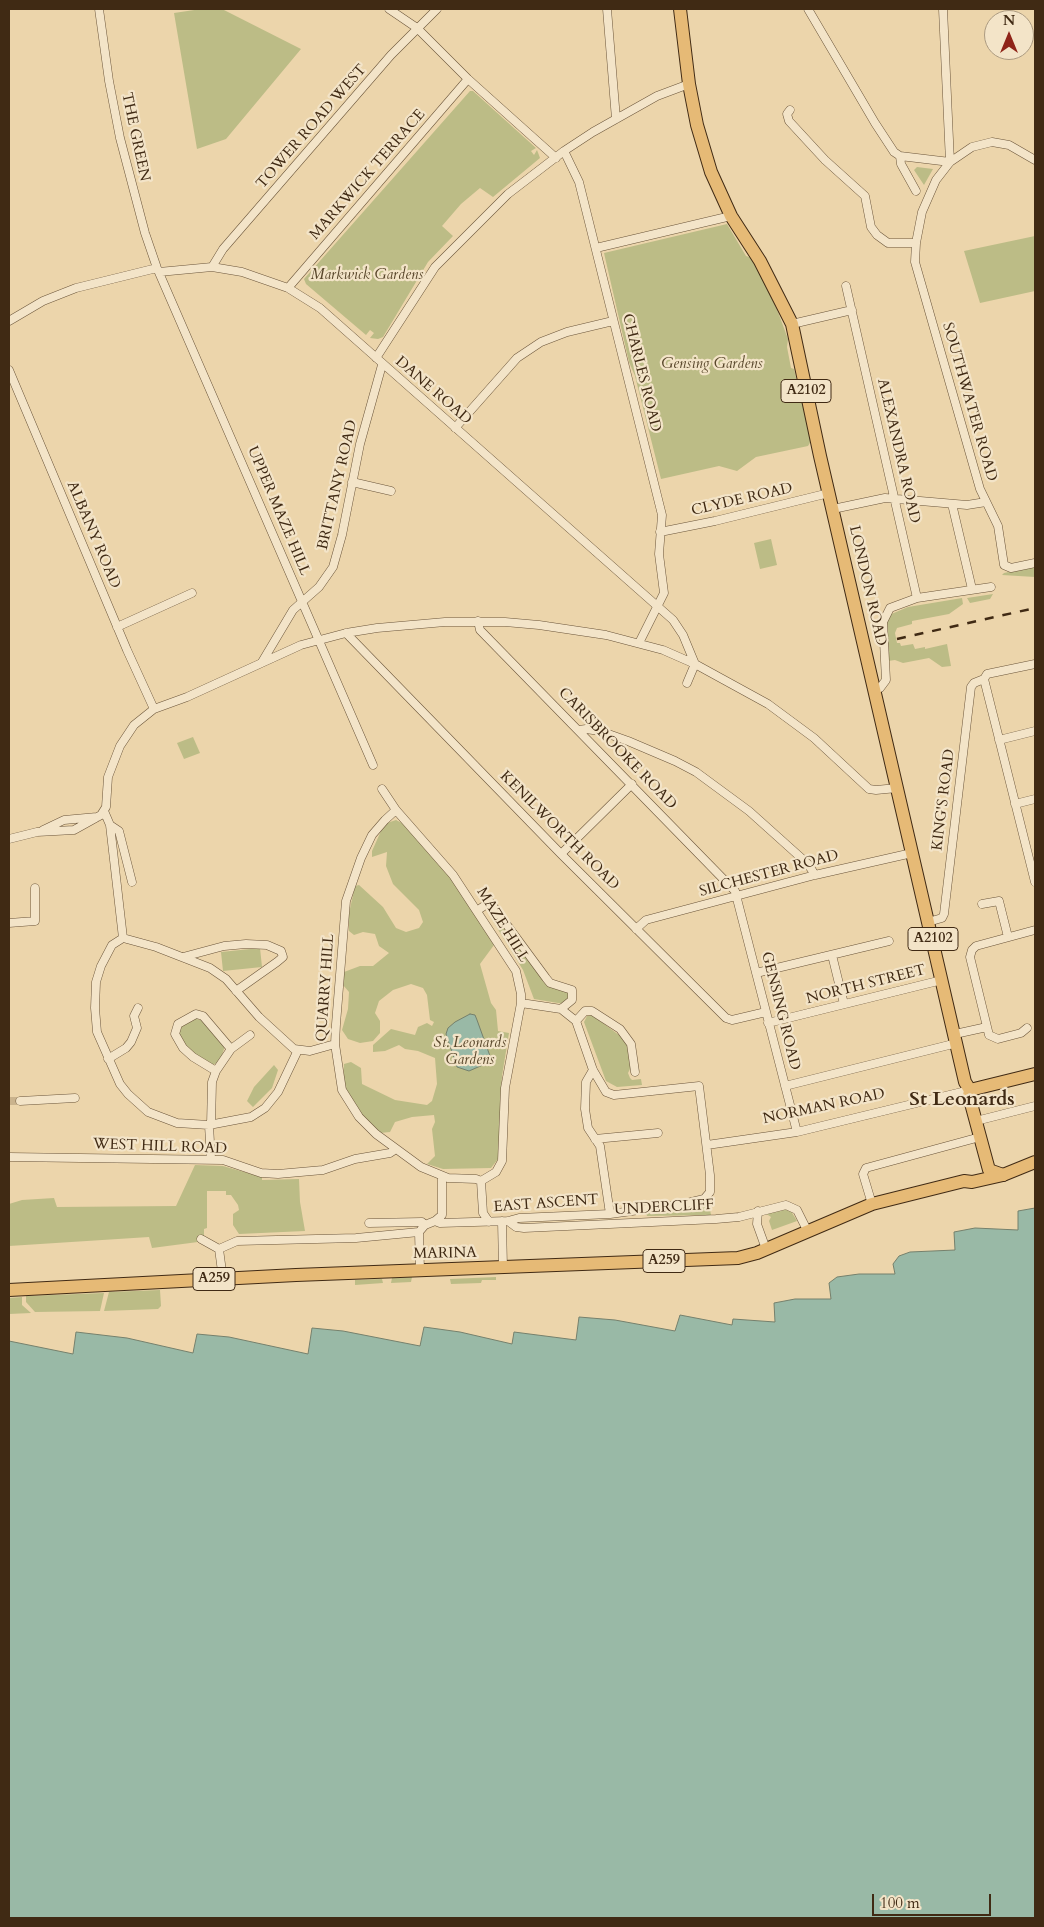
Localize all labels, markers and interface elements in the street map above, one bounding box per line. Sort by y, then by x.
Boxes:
north arrow [984,10,1034,60]
text: N [1003,11,1015,30]
street label: TOWER ROAD WEST [253,61,371,193]
street label: THE GREEN [117,91,153,183]
street label: MARKWICK TERRACE [306,106,430,244]
park label: Markwick Gardens [311,267,423,285]
street label: CHARLES ROAD [618,312,664,434]
street label: SOUTHWATER ROAD [938,321,1000,483]
street label: DANE ROAD [391,353,475,429]
park label: Gensing Gardens [661,356,763,374]
street label: ALEXANDRA ROAD [873,377,923,525]
road number: A2102 [781,380,831,402]
street label: BRITTANY ROAD [314,418,362,552]
street label: UPPER MAZE HILL [243,444,313,578]
street label: ALBANY ROAD [62,479,124,591]
street label: CLYDE ROAD [690,480,794,520]
street label: LONDON ROAD [844,524,890,648]
street label: CARISBROOKE ROAD [554,684,680,814]
street label: KING'S ROAD [929,748,959,852]
street label: KENILWORTH ROAD [496,768,622,894]
street label: SILCHESTER ROAD [697,847,841,901]
street label: MAZE HILL [472,884,532,966]
road number: A2102 [908,928,958,951]
street label: QUARRY HILL [313,934,339,1042]
street label: GENSING ROAD [757,950,803,1072]
street label: NORTH STREET [805,961,927,1009]
park label: St. Leonards Gardens [434,1035,506,1070]
street label: NORMAN ROAD [761,1085,887,1129]
district label: St Leonards [909,1088,1015,1112]
street label: WEST HILL ROAD [93,1136,227,1158]
street label: EAST ASCENT [493,1191,599,1217]
street label: UNDERCLIFF [614,1196,714,1220]
street label: MARINA [413,1244,477,1264]
road number: A259 [643,1250,685,1272]
road number: A259 [193,1268,235,1290]
scale bar [874,1884,993,1916]
text: 100 m [880,1893,920,1913]

